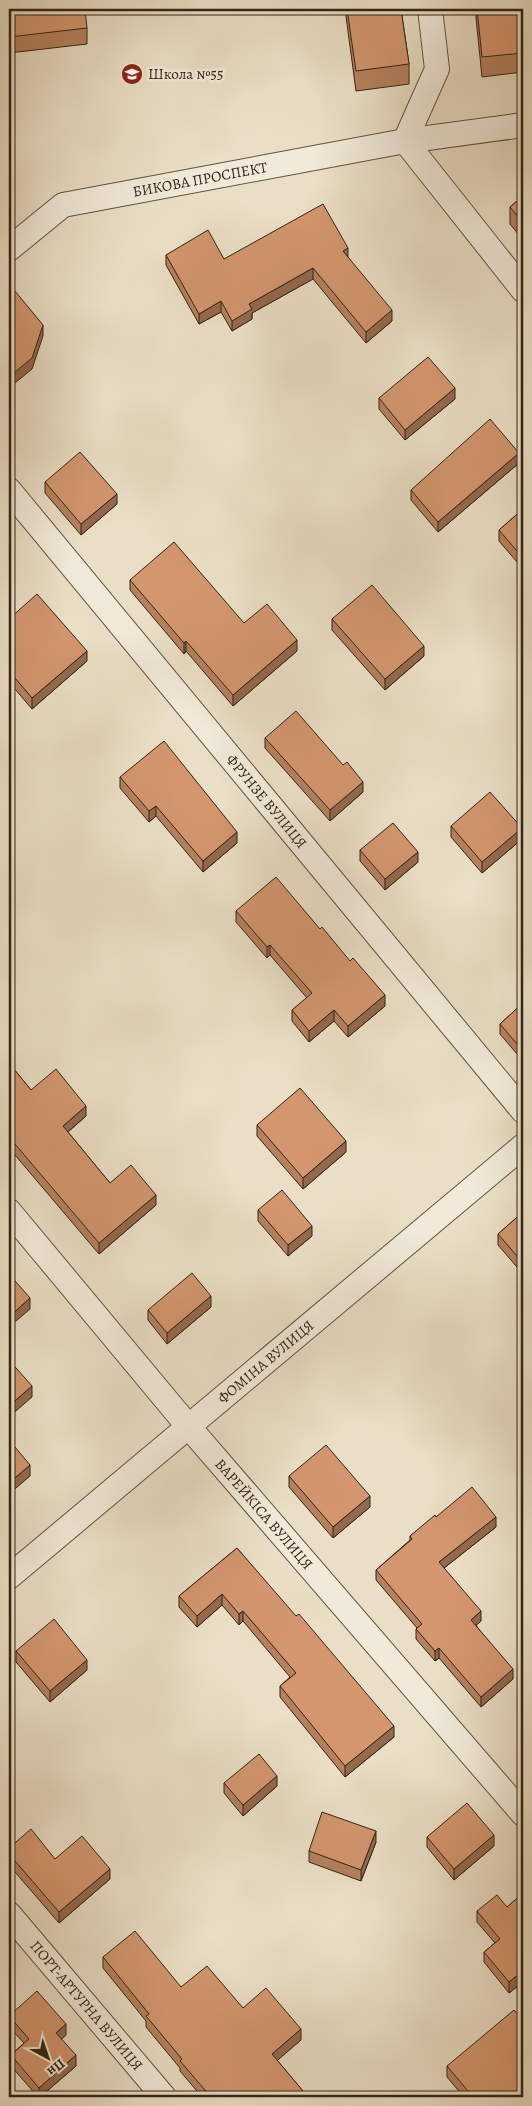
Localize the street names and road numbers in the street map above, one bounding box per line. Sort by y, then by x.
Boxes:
street label: БИКОВА ПРОСПЕКТ [131,157,270,202]
street label: ФРУНЗЕ ВУЛИЦЯ [222,750,311,853]
street label: ФОМІНА ВУЛИЦЯ [213,1316,318,1408]
street label: ВАРЕЙКІСА ВУЛИЦЯ [211,1454,317,1574]
street label: ПОРТ-АРТУРНА ВУЛИЦЯ [26,1936,147,2075]

